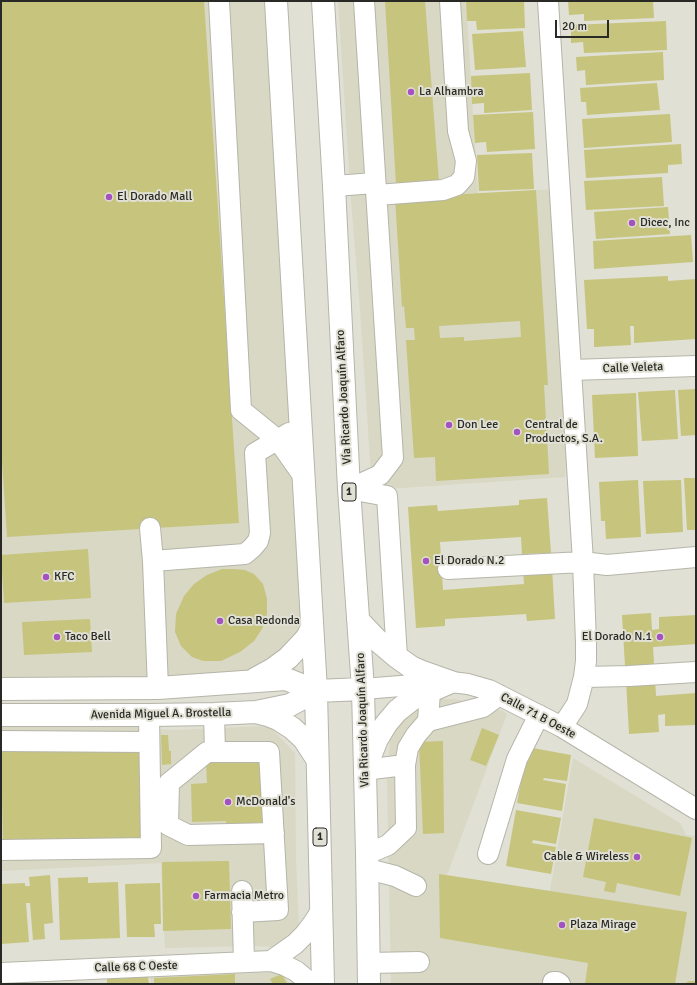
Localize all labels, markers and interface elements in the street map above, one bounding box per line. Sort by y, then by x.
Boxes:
scale bar [557,12,611,38]
text: 20 m [562,19,587,34]
place label: La Alhambra [419,85,484,99]
marker: La Alhambra [406,87,416,97]
place label: El Dorado Mall [117,190,192,204]
marker: El Dorado Mall [104,192,114,202]
place label: Dicec, Inc [640,216,690,230]
marker: Dicec, Inc [627,218,637,228]
street label: Vía Ricardo Joaquín Alfaro [333,329,355,465]
street label: Calle Veleta [602,360,664,376]
place label: Don Lee [457,418,498,432]
place label: Central de Productos, S.A. [525,418,603,446]
marker: Don Lee [444,420,454,430]
marker: Central de Productos, S.A. [512,427,522,437]
road number: 1 [342,483,356,501]
place label: El Dorado N.2 [434,554,504,568]
marker: El Dorado N.2 [421,556,431,566]
place label: KFC [54,570,75,584]
marker: KFC [41,572,51,582]
place label: Casa Redonda [228,614,300,628]
marker: Casa Redonda [215,616,225,626]
place label: Taco Bell [65,630,111,644]
place label: El Dorado N.1 [582,630,652,644]
marker: Taco Bell [52,632,62,642]
marker: El Dorado N.1 [655,632,665,642]
street label: Vía Ricardo Joaquín Alfaro [353,652,373,788]
street label: Calle 71 B Oeste [498,690,578,742]
street label: Avenida Miguel A. Brostella [90,706,232,722]
place label: McDonald's [236,795,296,809]
marker: McDonald's [223,797,233,807]
road number: 1 [313,828,327,846]
place label: Cable & Wireless [544,850,629,864]
marker: Cable & Wireless [632,852,642,862]
place label: Farmacia Metro [204,889,284,903]
marker: Farmacia Metro [191,891,201,901]
place label: Plaza Mirage [570,918,636,932]
marker: Plaza Mirage [557,920,567,930]
street label: Calle 68 C Oeste [94,958,178,976]

